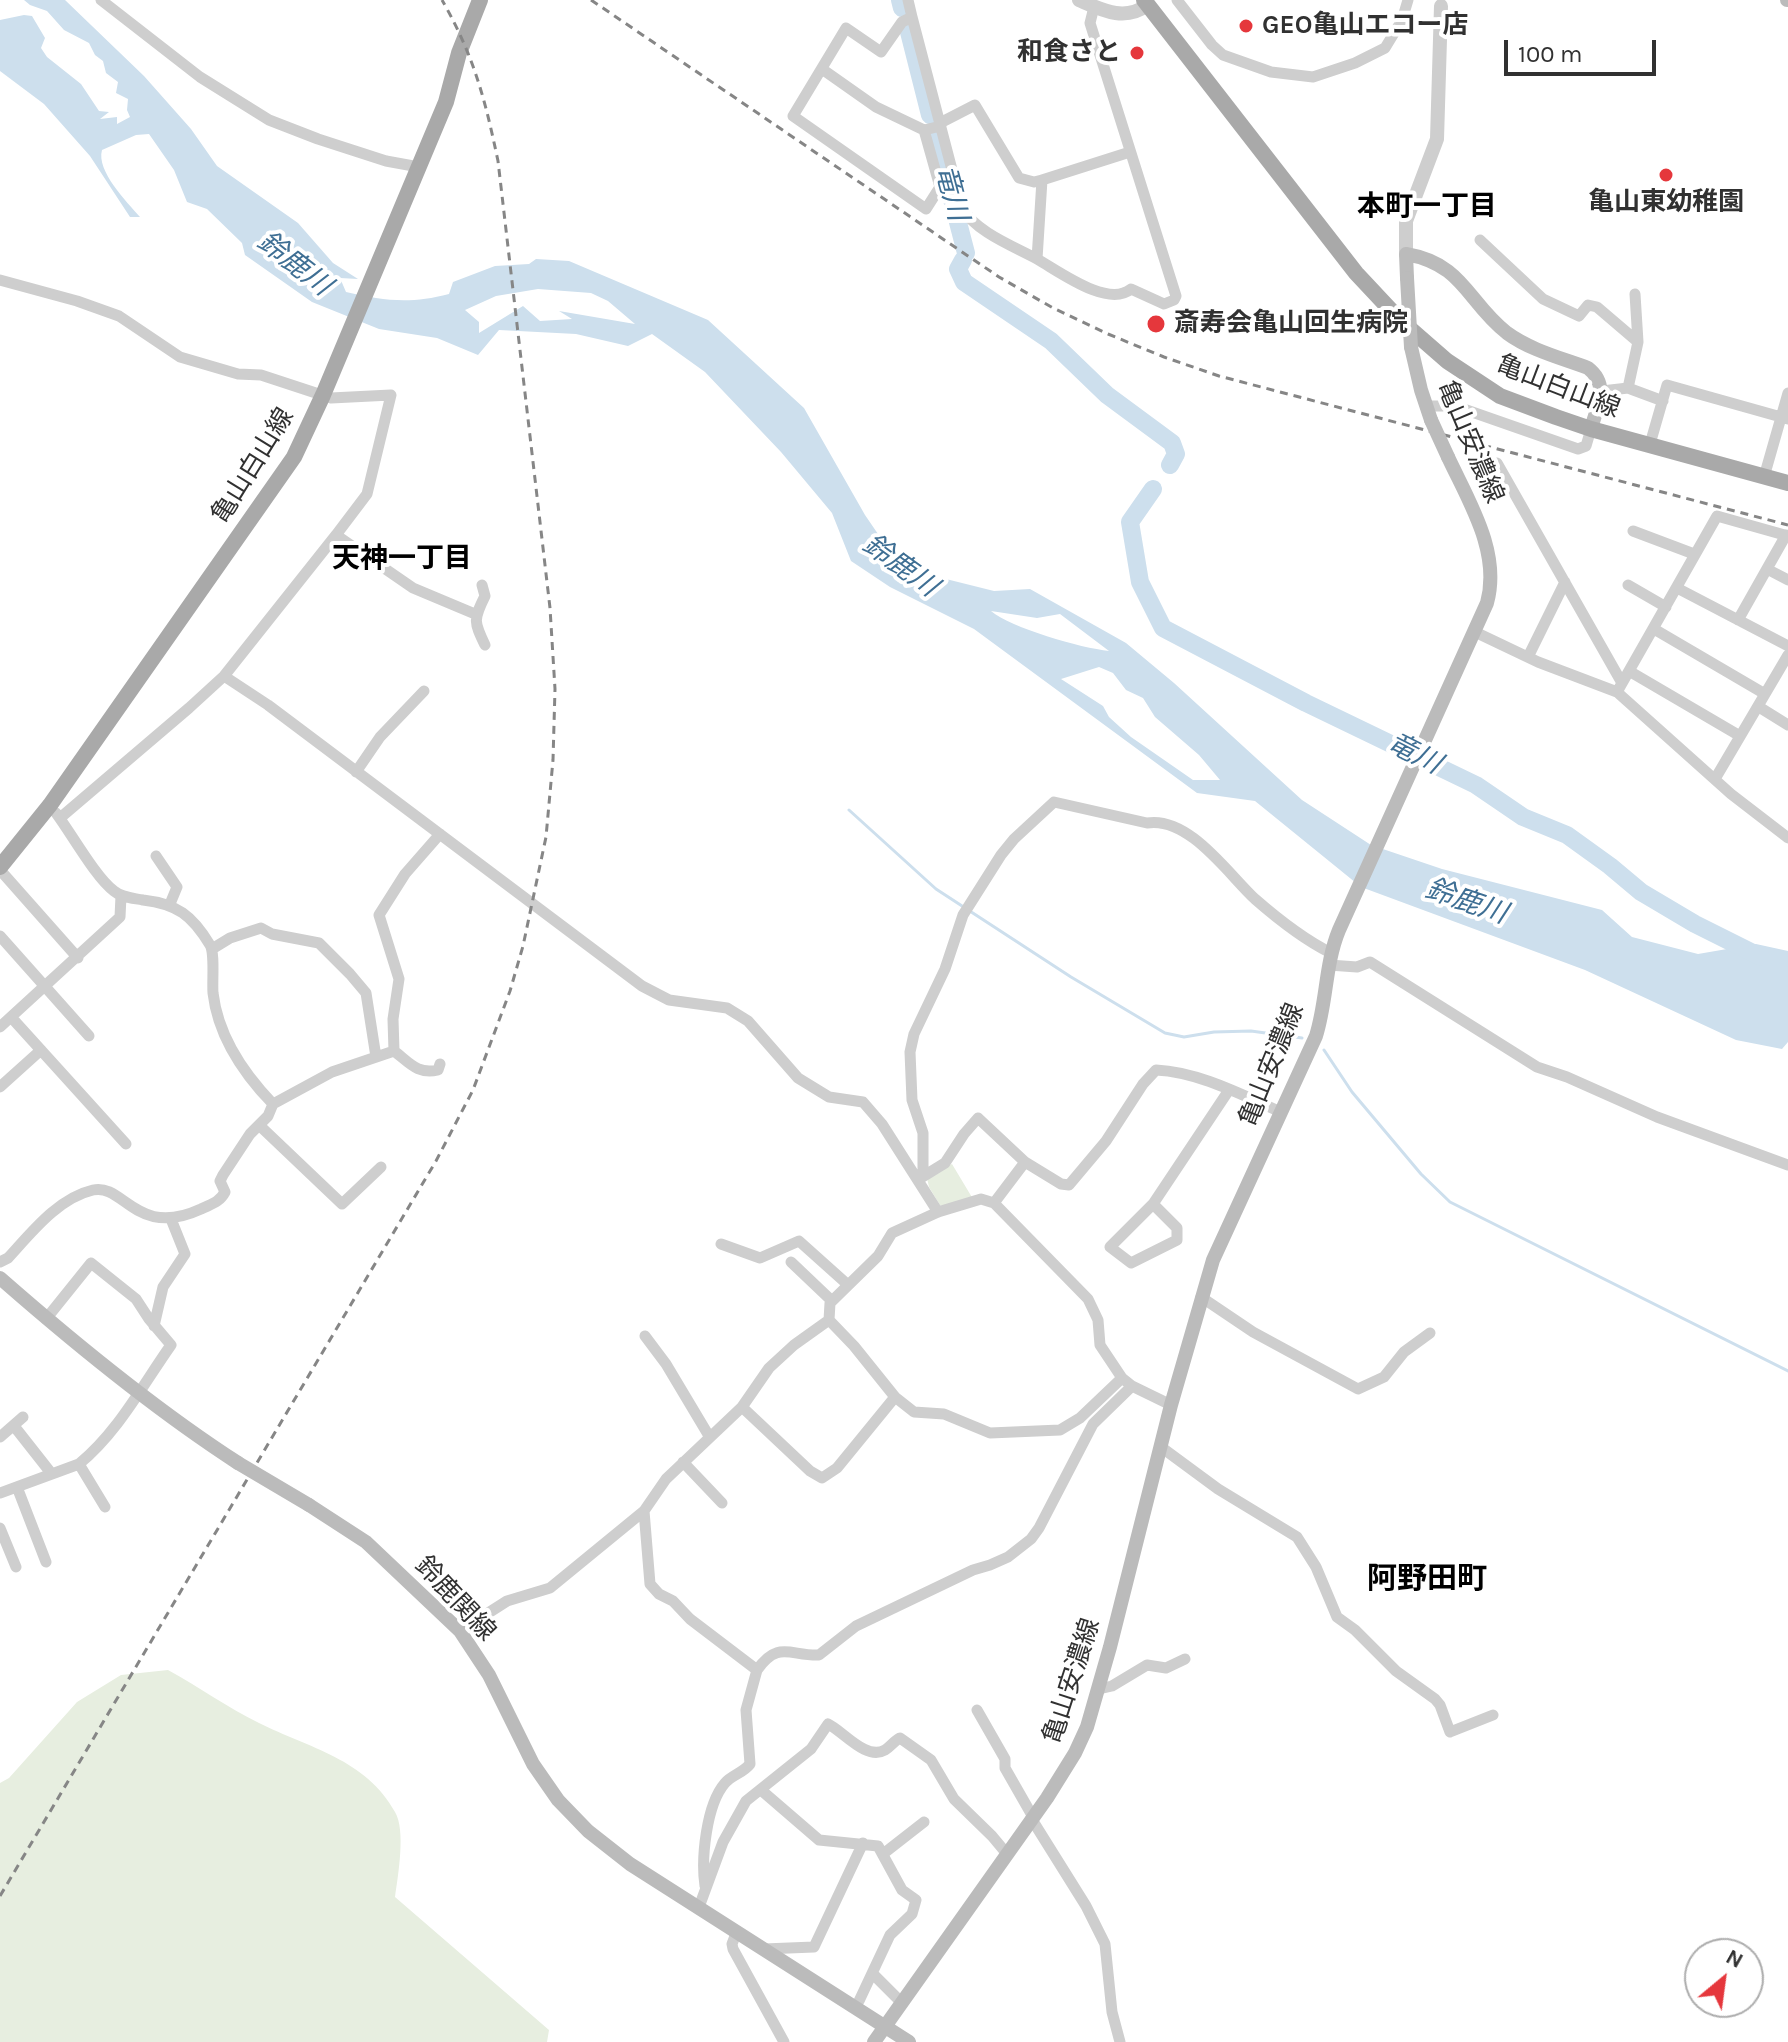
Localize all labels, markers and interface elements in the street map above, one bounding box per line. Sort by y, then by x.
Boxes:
place label: GEO亀山エコー店 [1262,10,1469,42]
marker: GEO亀山エコー店 [1237,17,1255,35]
scale bar [1508,24,1660,74]
place label: 和食さと [1017,37,1121,69]
text: 100 m [1518,40,1583,68]
marker: 和食さと [1128,44,1146,62]
water label: 竜川 [928,162,974,224]
marker: 亀山東幼稚園 [1657,166,1675,184]
place label: 亀山東幼稚園 [1588,187,1744,219]
district label: 本町一丁目 [1357,190,1497,224]
water label: 鈴鹿川 [251,225,337,303]
place label: 斎寿会亀山回生病院 [1174,308,1408,340]
marker: 斎寿会亀山回生病院 [1145,313,1167,335]
street label: 亀山白山線 [1492,349,1624,425]
street label: 亀山安濃線 [1430,376,1510,508]
street label: 亀山白山線 [205,403,301,529]
water label: 鈴鹿川 [856,528,944,604]
district label: 天神一丁目 [332,542,472,576]
water label: 竜川 [1381,726,1447,782]
water label: 鈴鹿川 [1421,872,1511,932]
street label: 亀山安濃線 [1233,999,1311,1131]
street label: 鈴鹿関線 [408,1550,502,1648]
district label: 阿野田町 [1367,1561,1487,1597]
street label: 亀山安濃線 [1037,1614,1107,1748]
north arrow [1684,1938,1764,2018]
text: N [1721,1944,1748,1974]

